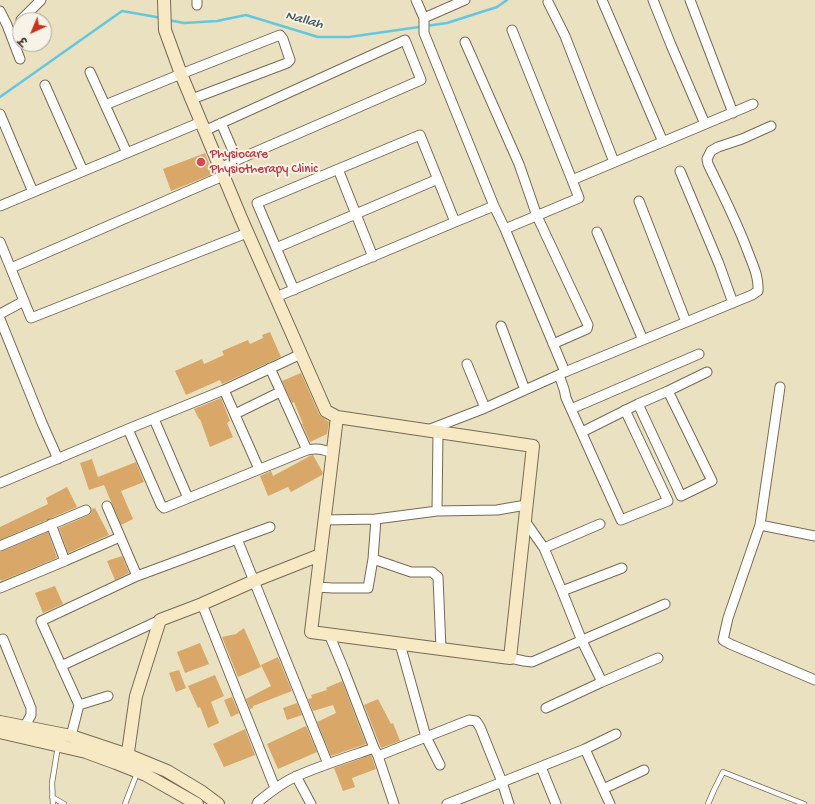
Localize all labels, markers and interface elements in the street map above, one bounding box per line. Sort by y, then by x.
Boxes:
water label: Nallah [283,8,325,34]
north arrow [12,12,52,52]
text: उ [18,33,31,47]
place label: Physiocare Physiotherapy Clinic [210,147,318,178]
marker: Physiocare Physiotherapy Clinic [195,156,207,168]

